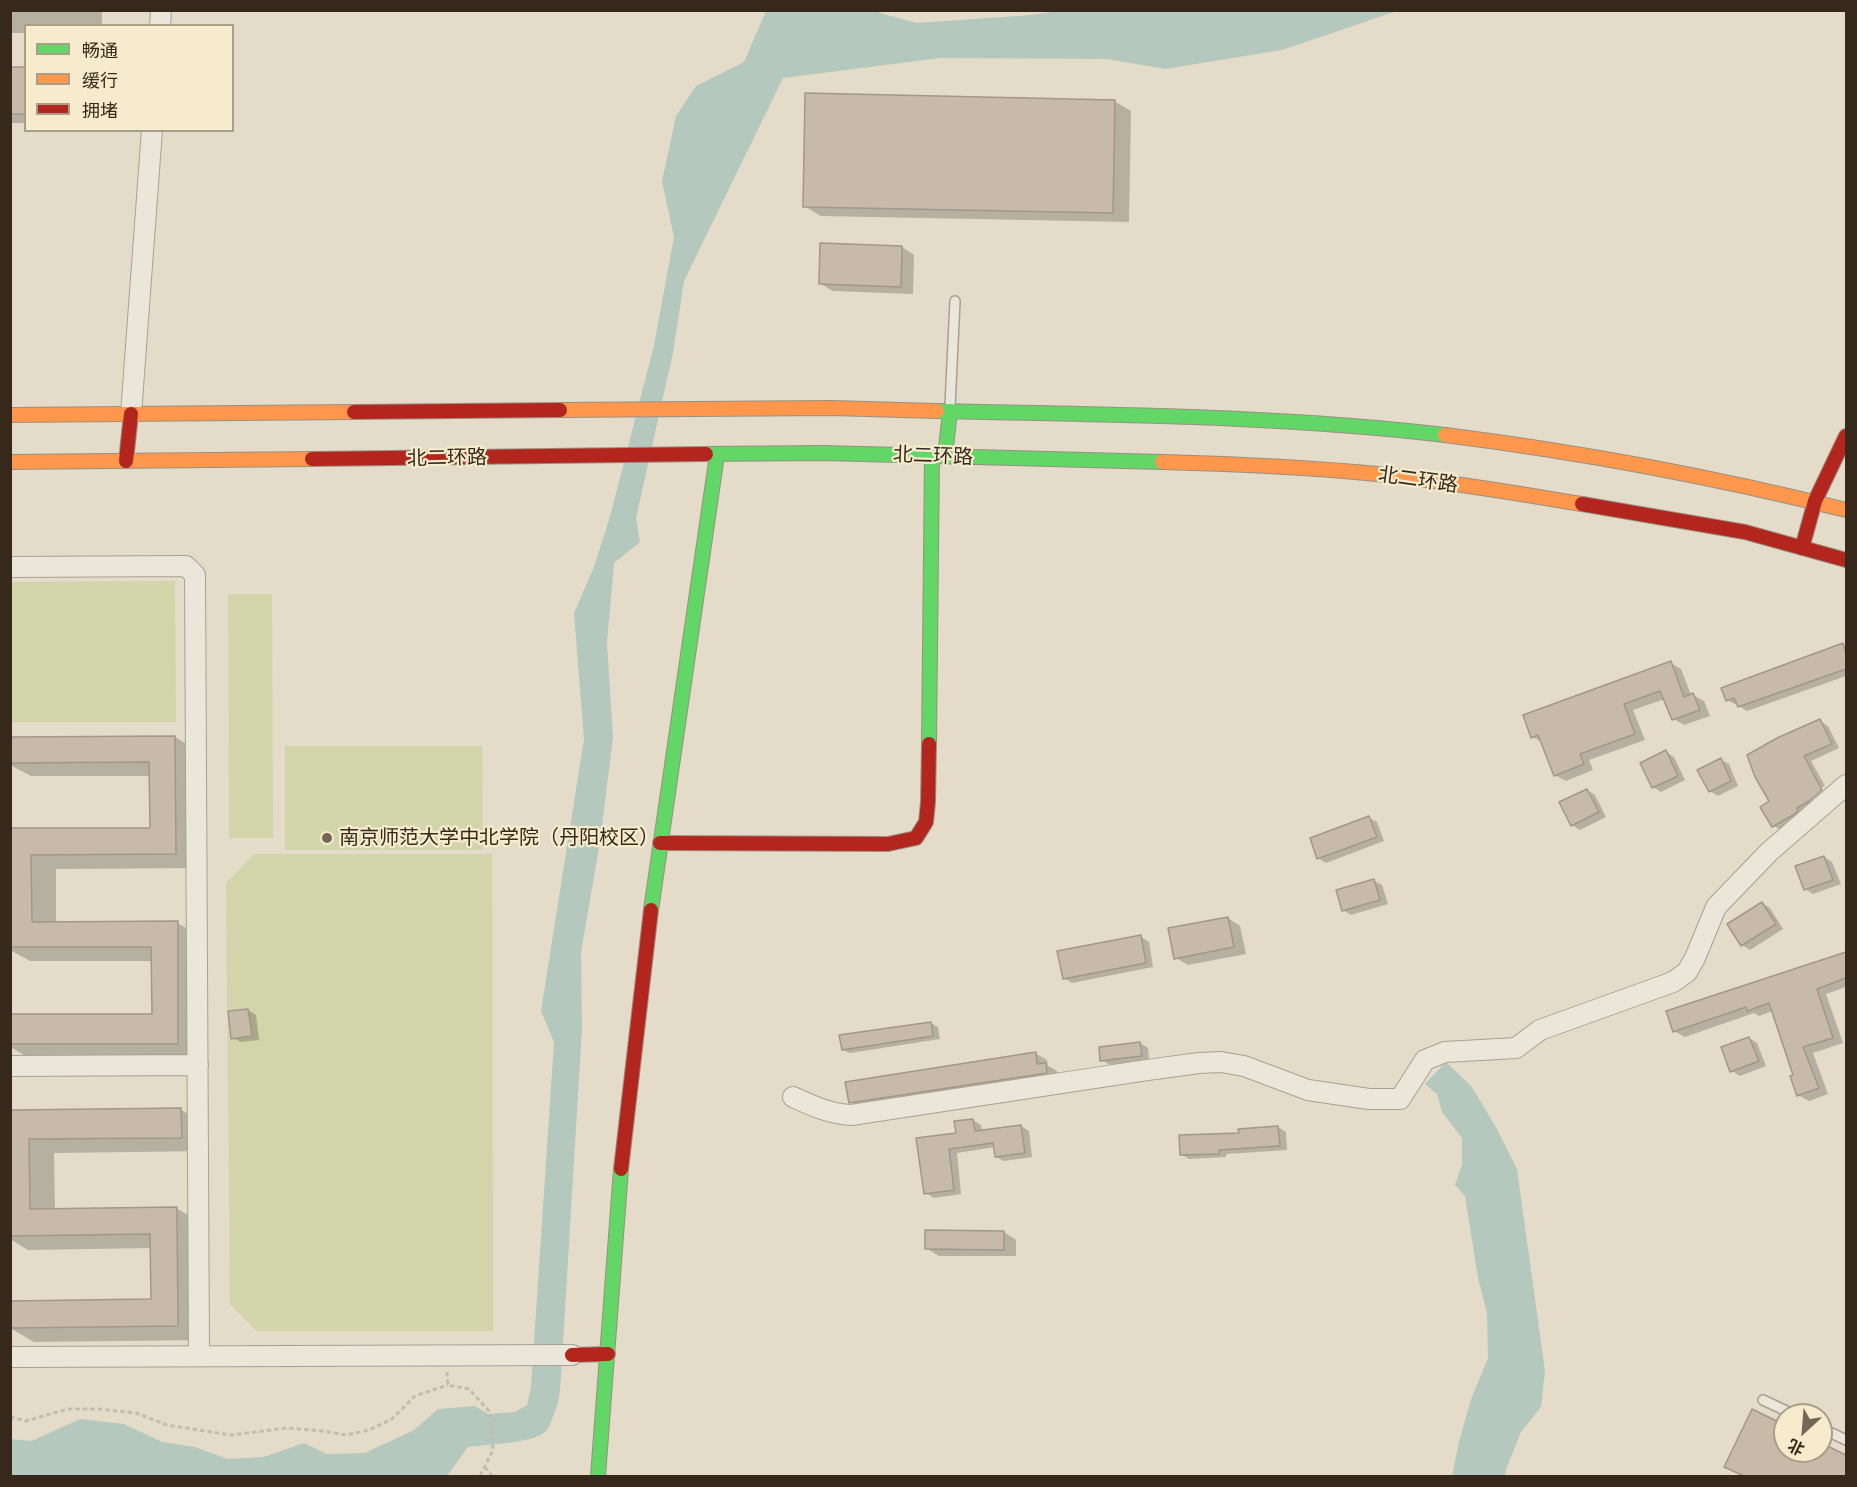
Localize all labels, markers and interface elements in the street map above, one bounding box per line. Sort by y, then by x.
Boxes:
legend [24,24,234,132]
text: 畅通 [82,38,118,62]
text: 缓行 [82,68,118,92]
text: 拥堵 [82,98,118,122]
street label: 北二环路 [893,443,973,469]
street label: 北二环路 [407,445,487,471]
street label: 北二环路 [1377,463,1459,497]
place label: 南京师范大学中北学院（丹阳校区） [339,826,659,850]
marker: 南京师范大学中北学院（丹阳校区） [320,831,334,845]
north arrow [1773,1403,1833,1463]
text: 北 [1784,1435,1808,1461]

